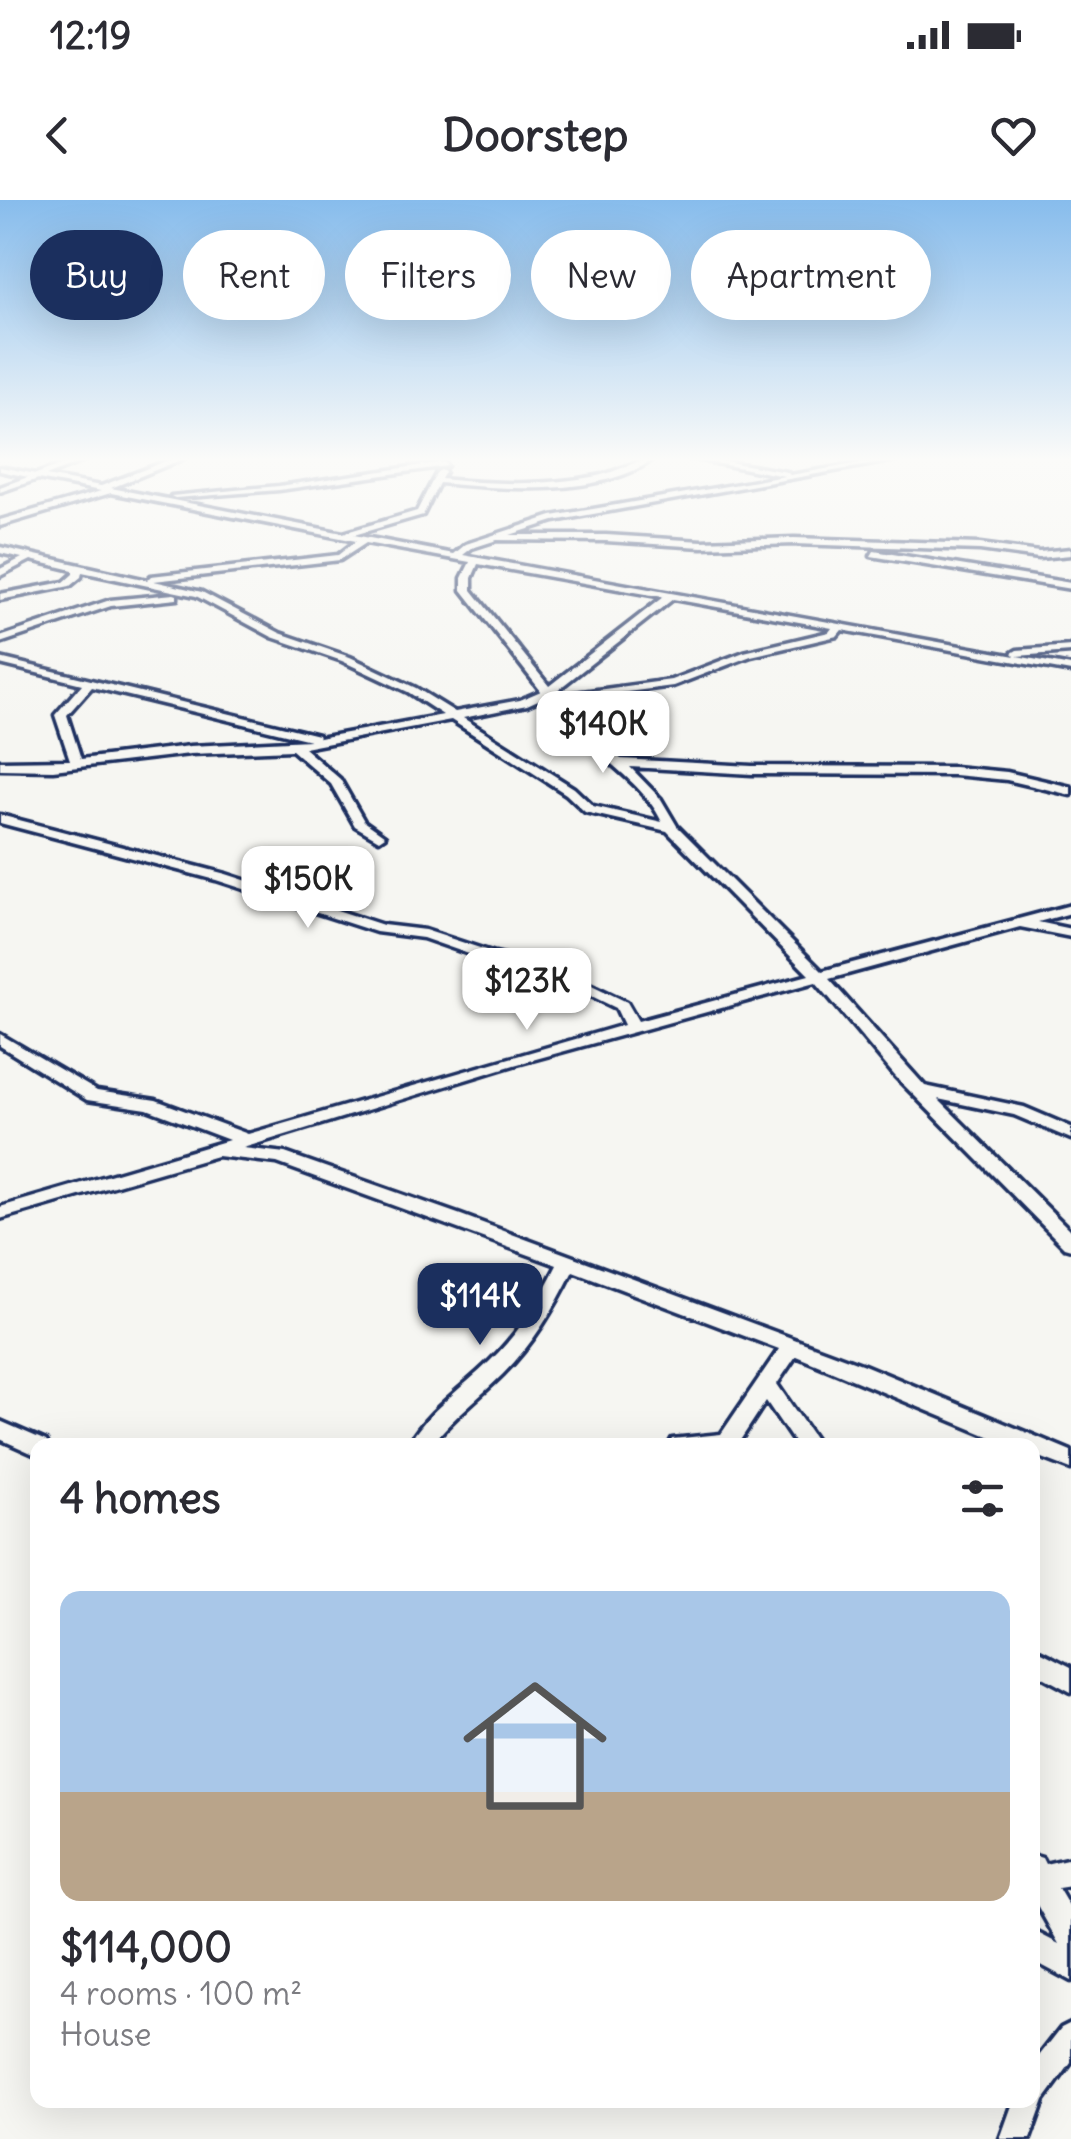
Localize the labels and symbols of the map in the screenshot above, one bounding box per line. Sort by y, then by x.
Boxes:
pin: $140K [533,691,673,776]
pin: $150K [238,846,378,931]
pin: $123K [457,948,597,1033]
pin: $114K [410,1263,550,1348]

